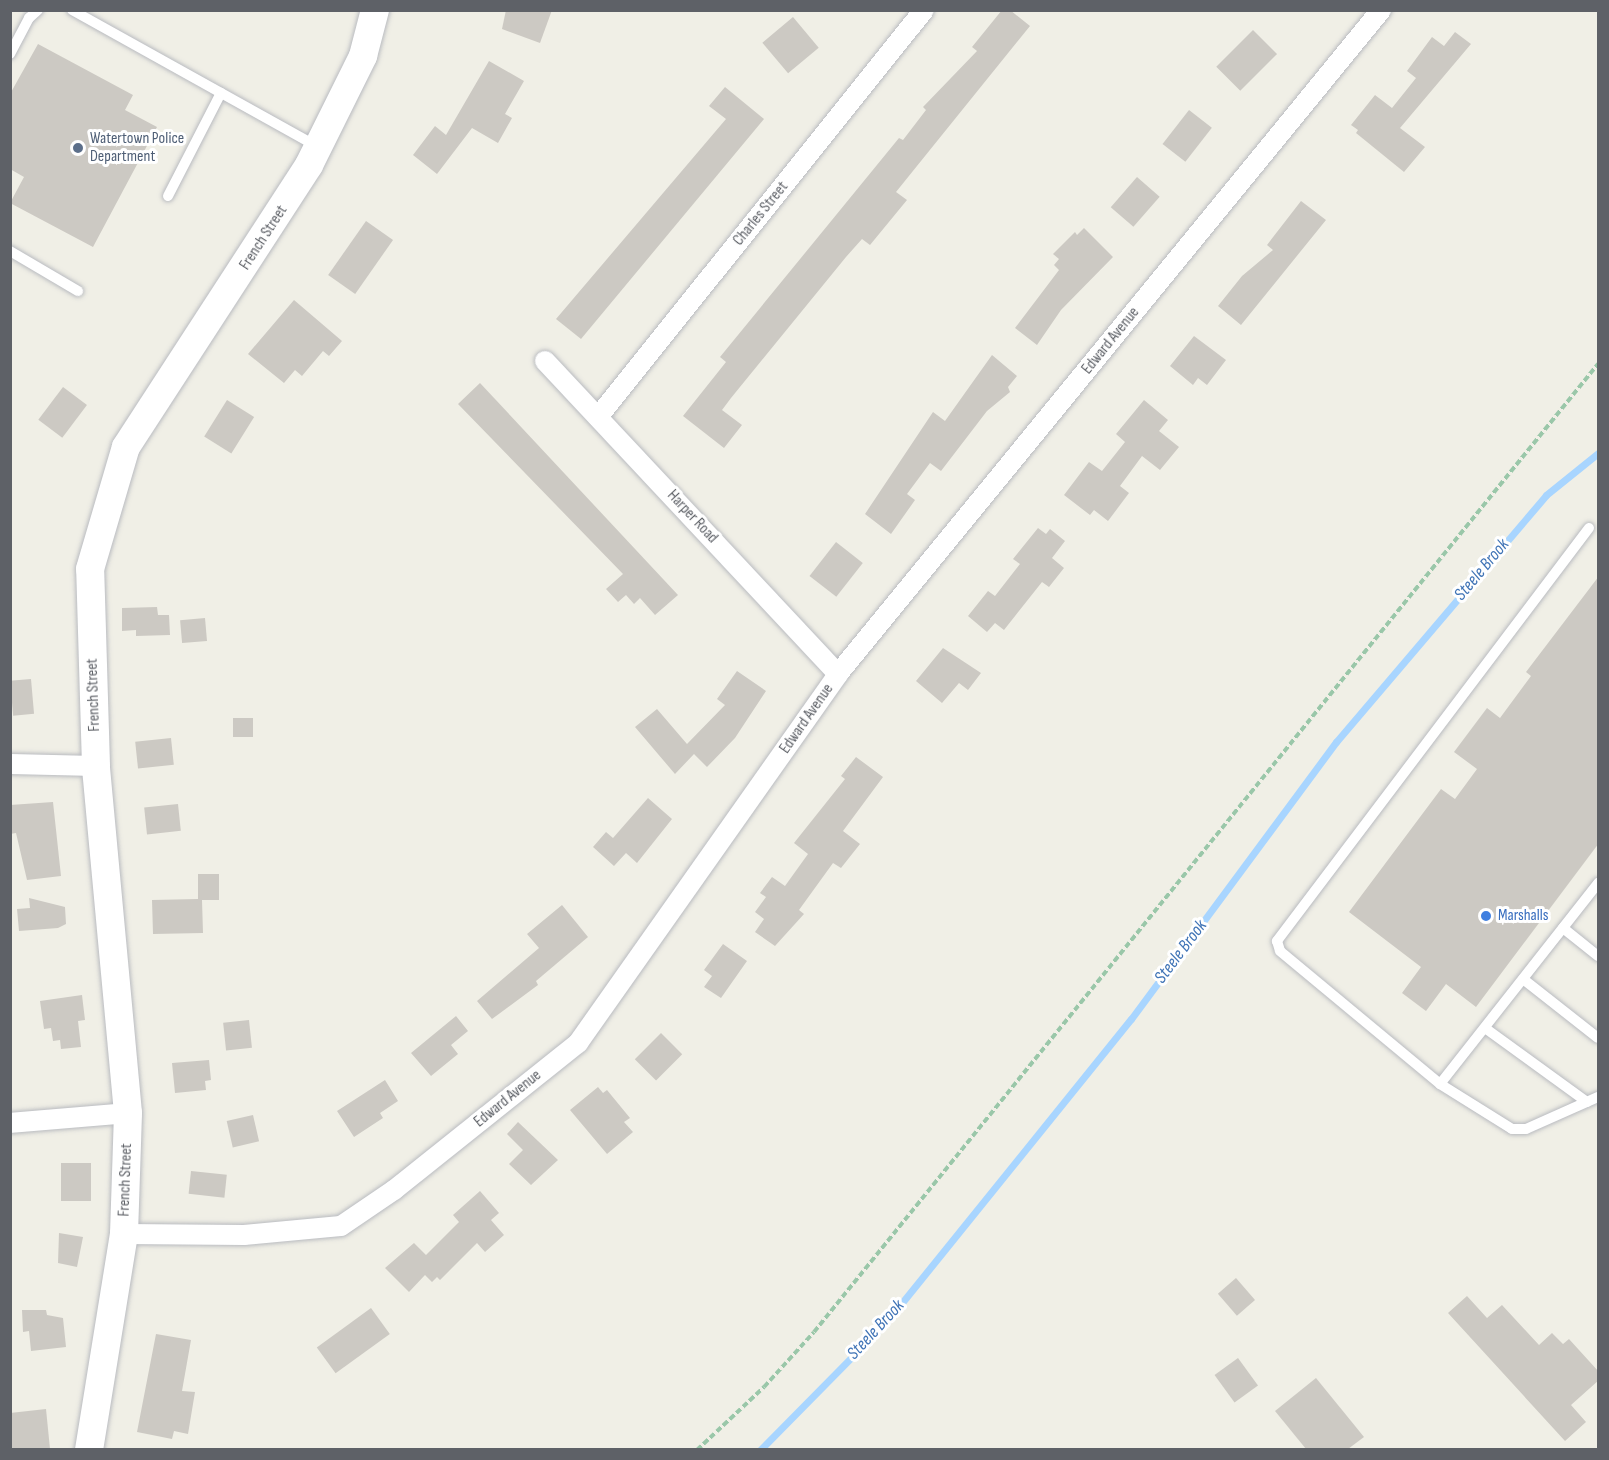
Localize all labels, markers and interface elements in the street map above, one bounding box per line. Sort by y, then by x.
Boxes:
place label: Watertown Police Department [90,129,184,167]
marker: Watertown Police Department [71,141,85,155]
street label: Charles Street [729,178,793,250]
street label: French Street [236,202,292,274]
street label: Edward Avenue [1078,304,1144,378]
street label: Harper Road [663,486,721,548]
water label: Steele Brook [1450,535,1514,605]
street label: French Street [83,658,105,732]
street label: Edward Avenue [776,680,838,758]
place label: Marshalls [1498,906,1548,926]
marker: Marshalls [1479,909,1493,923]
water label: Steele Brook [1150,916,1212,988]
street label: Edward Avenue [471,1066,545,1132]
street label: French Street [115,1143,137,1217]
water label: Steele Brook [843,1296,909,1364]

